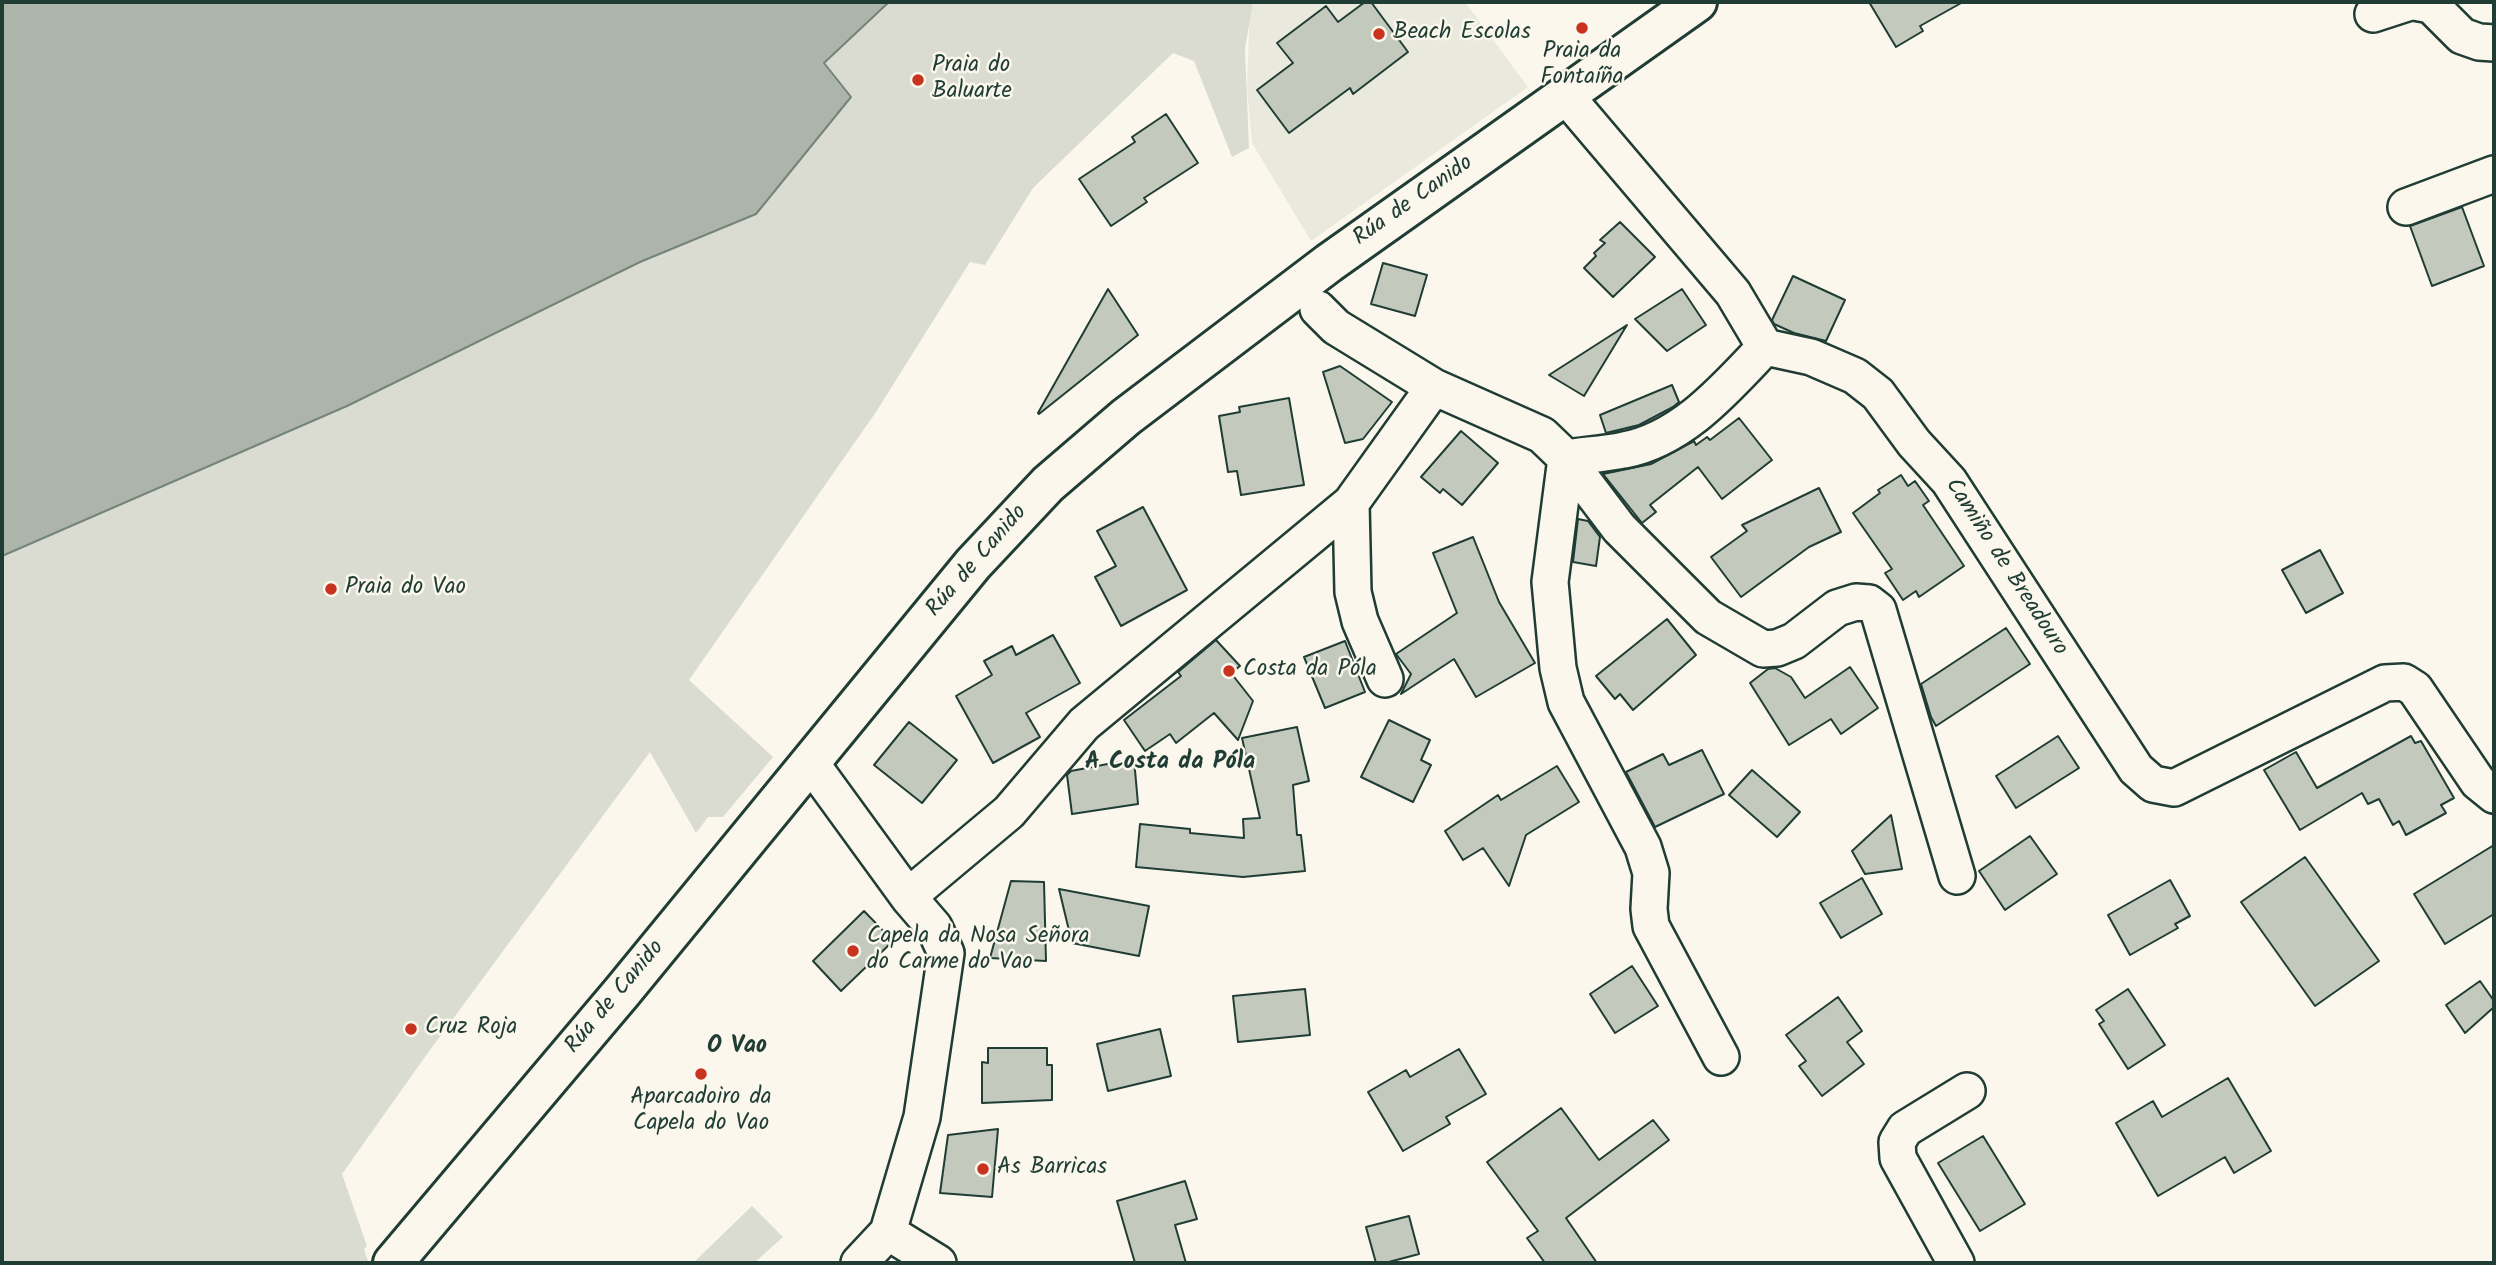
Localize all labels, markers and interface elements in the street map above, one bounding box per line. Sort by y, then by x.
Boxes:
place label: Beach Escolas [1393,20,1531,48]
marker: Praia da Fontaíña [1574,20,1590,36]
marker: Beach Escolas [1371,26,1387,42]
place label: Praia da Fontaíña [1541,39,1623,93]
place label: Praia do Baluarte [932,53,1012,107]
marker: Praia do Baluarte [910,72,926,88]
street label: Rúa de Canido [1349,151,1479,253]
street label: Camiño de Breadouro [1937,474,2073,662]
street label: Rúa de Canido [922,500,1034,624]
place label: Praia do Vao [345,575,466,603]
marker: Praia do Vao [323,581,339,597]
place label: Costa da Póla [1243,657,1377,685]
marker: Costa da Póla [1221,663,1237,679]
district label: A Costa da Póla [1085,750,1255,778]
place label: Capela da Nosa Señora do Carme do Vao [867,924,1089,978]
street label: Rúa de Canido [561,936,671,1060]
marker: Capela da Nosa Señora do Carme do Vao [845,943,861,959]
place label: Cruz Roja [425,1015,517,1043]
marker: Cruz Roja [403,1021,419,1037]
district label: O Vao [707,1034,767,1062]
marker: Aparcadoiro da Capela do Vao [693,1066,709,1082]
place label: Aparcadoiro da Capela do Vao [630,1085,772,1139]
place label: As Barricas [997,1155,1107,1183]
marker: As Barricas [975,1161,991,1177]

